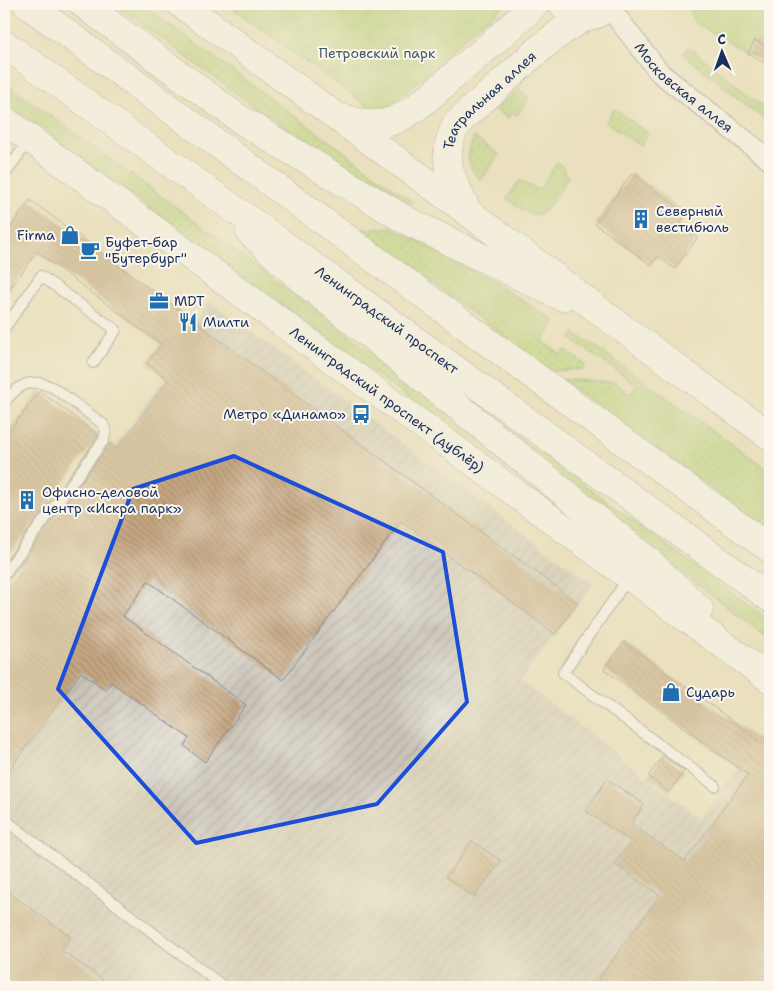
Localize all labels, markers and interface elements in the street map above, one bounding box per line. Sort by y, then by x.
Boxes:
north arrow [696,28,746,78]
text: С [717,30,726,48]
street label: Московская аллея [631,39,737,136]
park label: Петровский парк [319,44,436,62]
street label: Театральная аллея [439,47,540,151]
place label: Cеверный вестибюль [656,202,729,236]
building icon: Cеверный вестибюль [630,208,652,230]
shop icon: Firma [59,224,81,246]
place label: Firma [17,226,55,244]
place label: Буфет-бар "Бутербург" [105,233,187,267]
cafe icon: Буфет-бар "Бутербург" [79,239,101,261]
street label: Ленинградский проспект [312,262,463,378]
office icon: MDT [148,290,170,312]
place label: MDT [174,292,205,310]
restaurant icon: Милти [177,311,199,333]
place label: Милти [203,313,249,331]
street label: Ленинградский проспект (дублёр) [286,323,488,476]
bus stop icon: Метро «Динамо» [350,403,372,425]
place label: Метро «Динамо» [223,405,346,423]
place label: Офисно-деловой центр «Искра парк» [42,483,182,517]
building icon: Офисно-деловой центр «Искра парк» [16,489,38,511]
shop icon: Сударь [660,681,682,703]
place label: Сударь [686,683,735,701]

